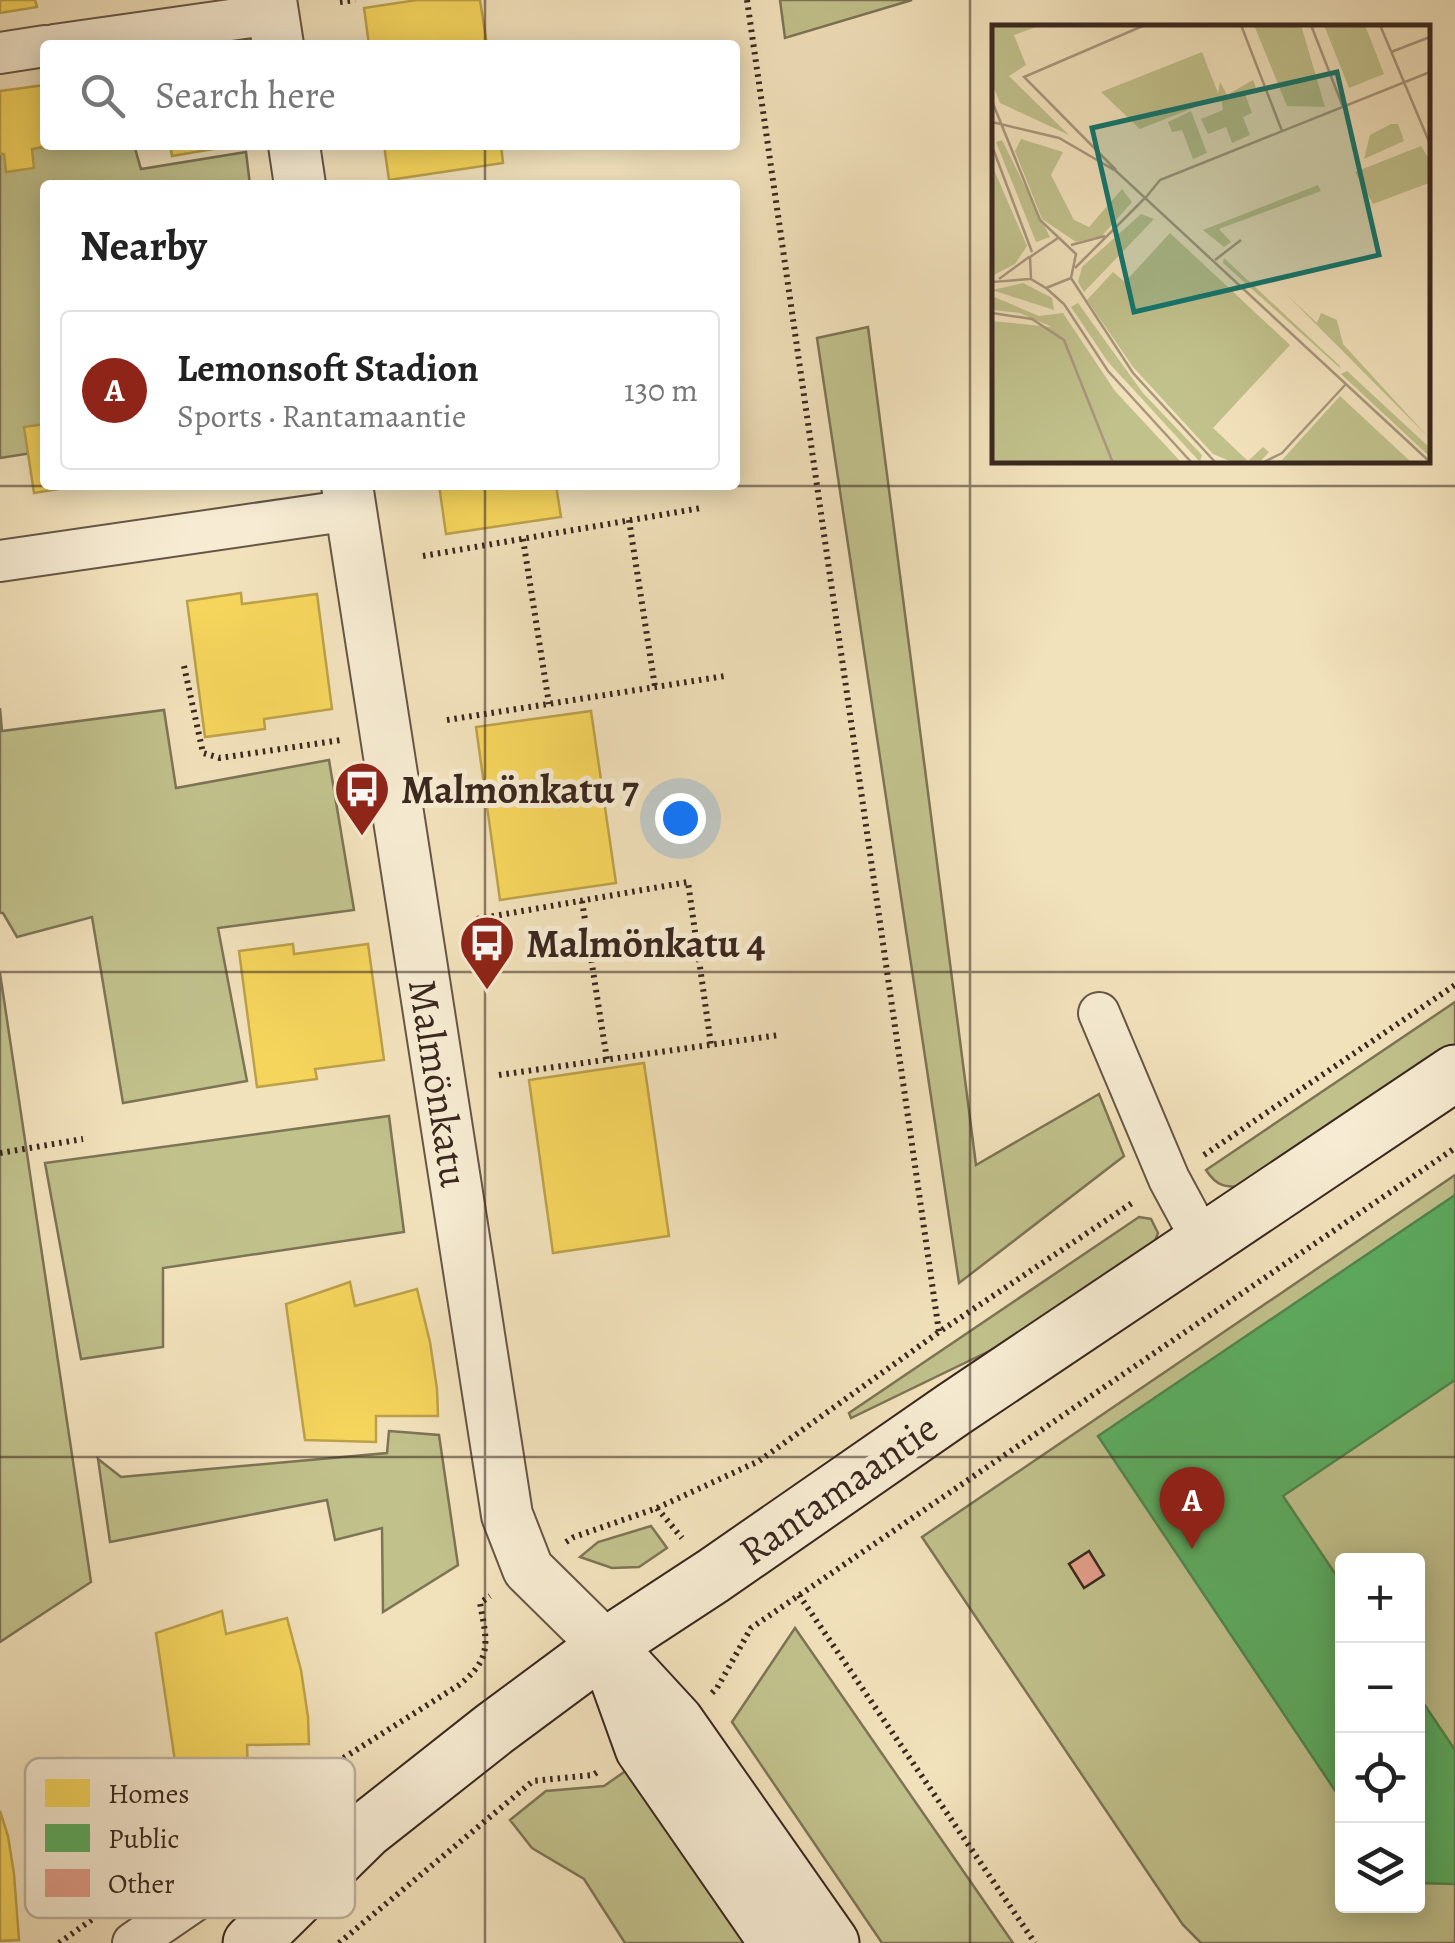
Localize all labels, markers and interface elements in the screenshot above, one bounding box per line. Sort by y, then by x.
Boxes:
inset map [992,25,1430,462]
search box [40,40,740,150]
icon: search [75,68,130,123]
text: Search here [155,69,336,121]
text: Nearby [80,217,207,274]
text: Lemonsoft Stadion [177,342,479,394]
text: A [104,368,125,412]
text: 130 m [624,368,698,412]
text: Sports · Rantamaantie [177,394,466,438]
bus stop icon: Malmönkatu 7 [332,759,392,838]
place label: Malmönkatu 7 [401,762,640,817]
your location [655,793,706,844]
bus stop icon: Malmönkatu 4 [457,913,517,992]
place label: Malmönkatu 4 [526,916,766,971]
street label: Malmönkatu [395,975,482,1191]
street label: Rantamaantie [728,1401,949,1578]
pin: A [1160,1466,1224,1549]
map controls [1335,1553,1425,1913]
button: + [1335,1553,1425,1643]
button: − [1335,1643,1425,1733]
button: locate [1335,1733,1425,1823]
legend [25,1758,355,1918]
text: Homes [108,1775,190,1813]
text: Public [108,1820,179,1858]
button: layers [1335,1823,1425,1913]
text: Other [108,1865,175,1903]

